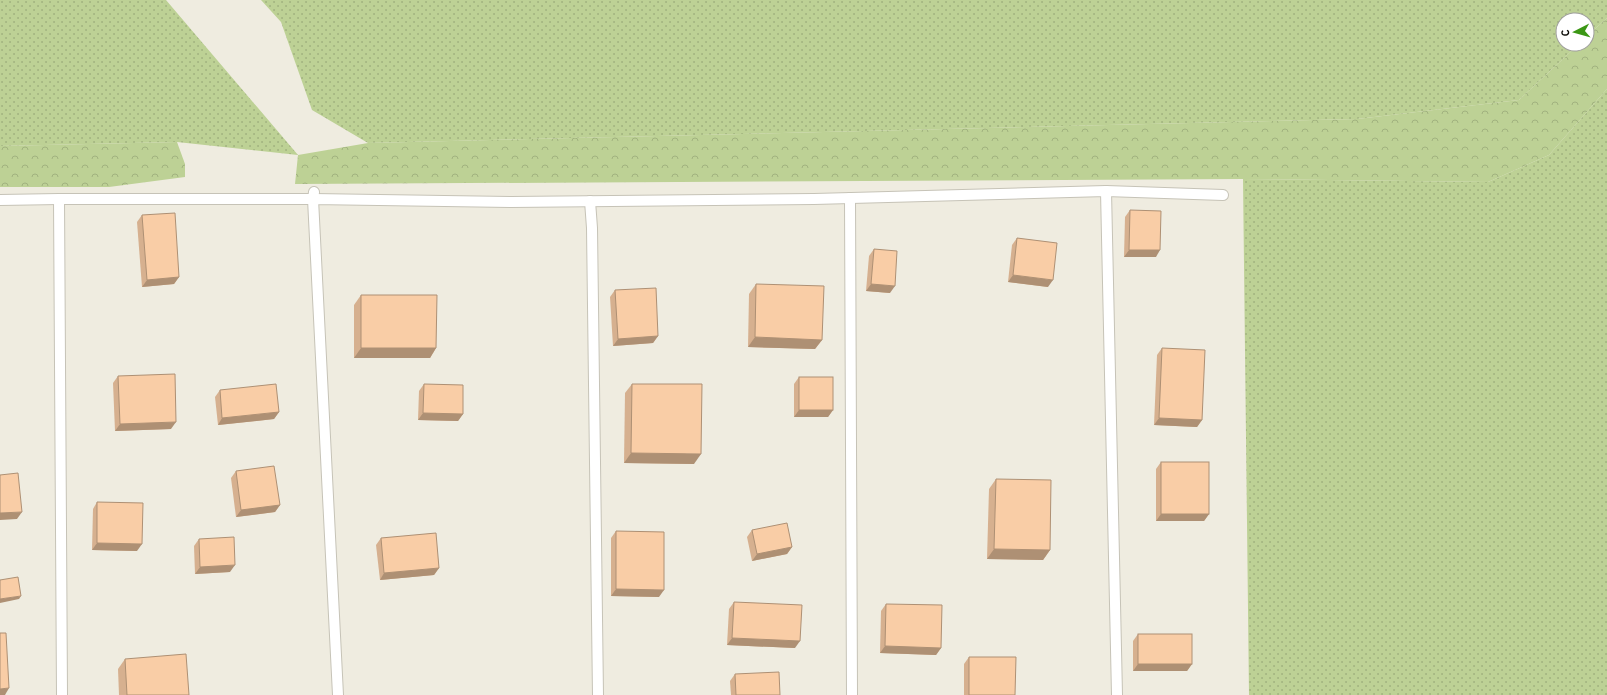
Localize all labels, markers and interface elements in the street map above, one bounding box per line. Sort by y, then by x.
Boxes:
north arrow [1555,12,1595,52]
text: С [1559,29,1573,37]

